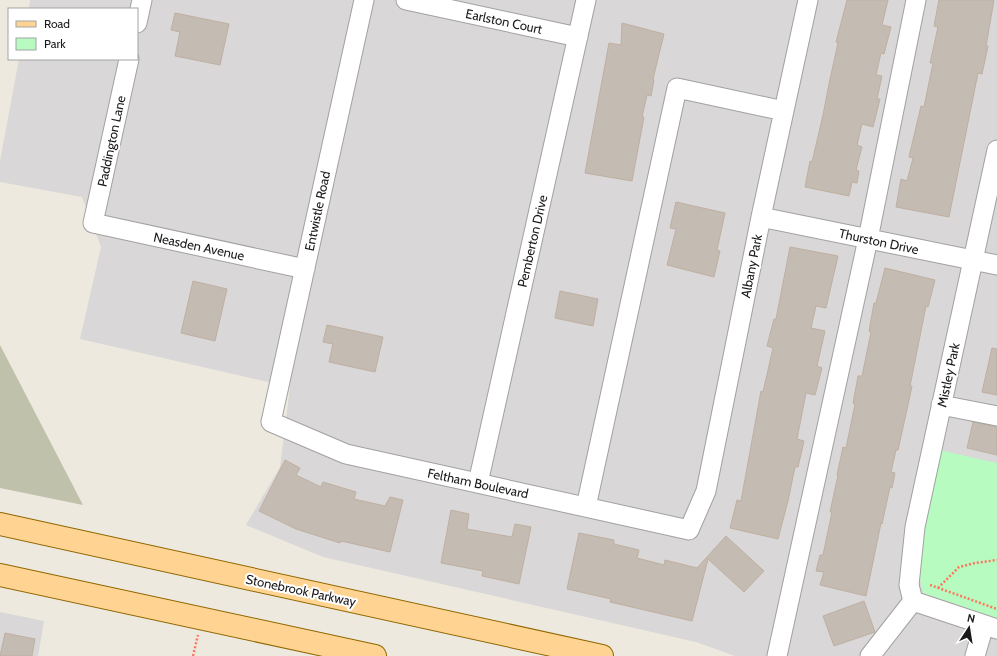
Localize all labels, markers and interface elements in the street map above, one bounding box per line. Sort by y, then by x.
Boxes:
street label: Earlston Court [464,5,544,37]
legend [8,8,138,60]
text: Road [44,16,70,31]
text: Park [44,36,66,51]
street label: Paddington Lane [94,94,129,188]
street label: Entwistle Road [301,170,333,252]
street label: Pemberton Drive [514,193,550,289]
street label: Thurston Drive [838,225,921,257]
street label: Neasden Avenue [152,229,246,264]
street label: Albany Park [737,233,765,299]
street label: Mistley Park [933,341,963,409]
street label: Feltham Boulevard [426,464,530,502]
street label: Stonebrook Parkway [244,570,358,610]
north arrow [949,608,989,648]
text: N [966,611,976,626]

